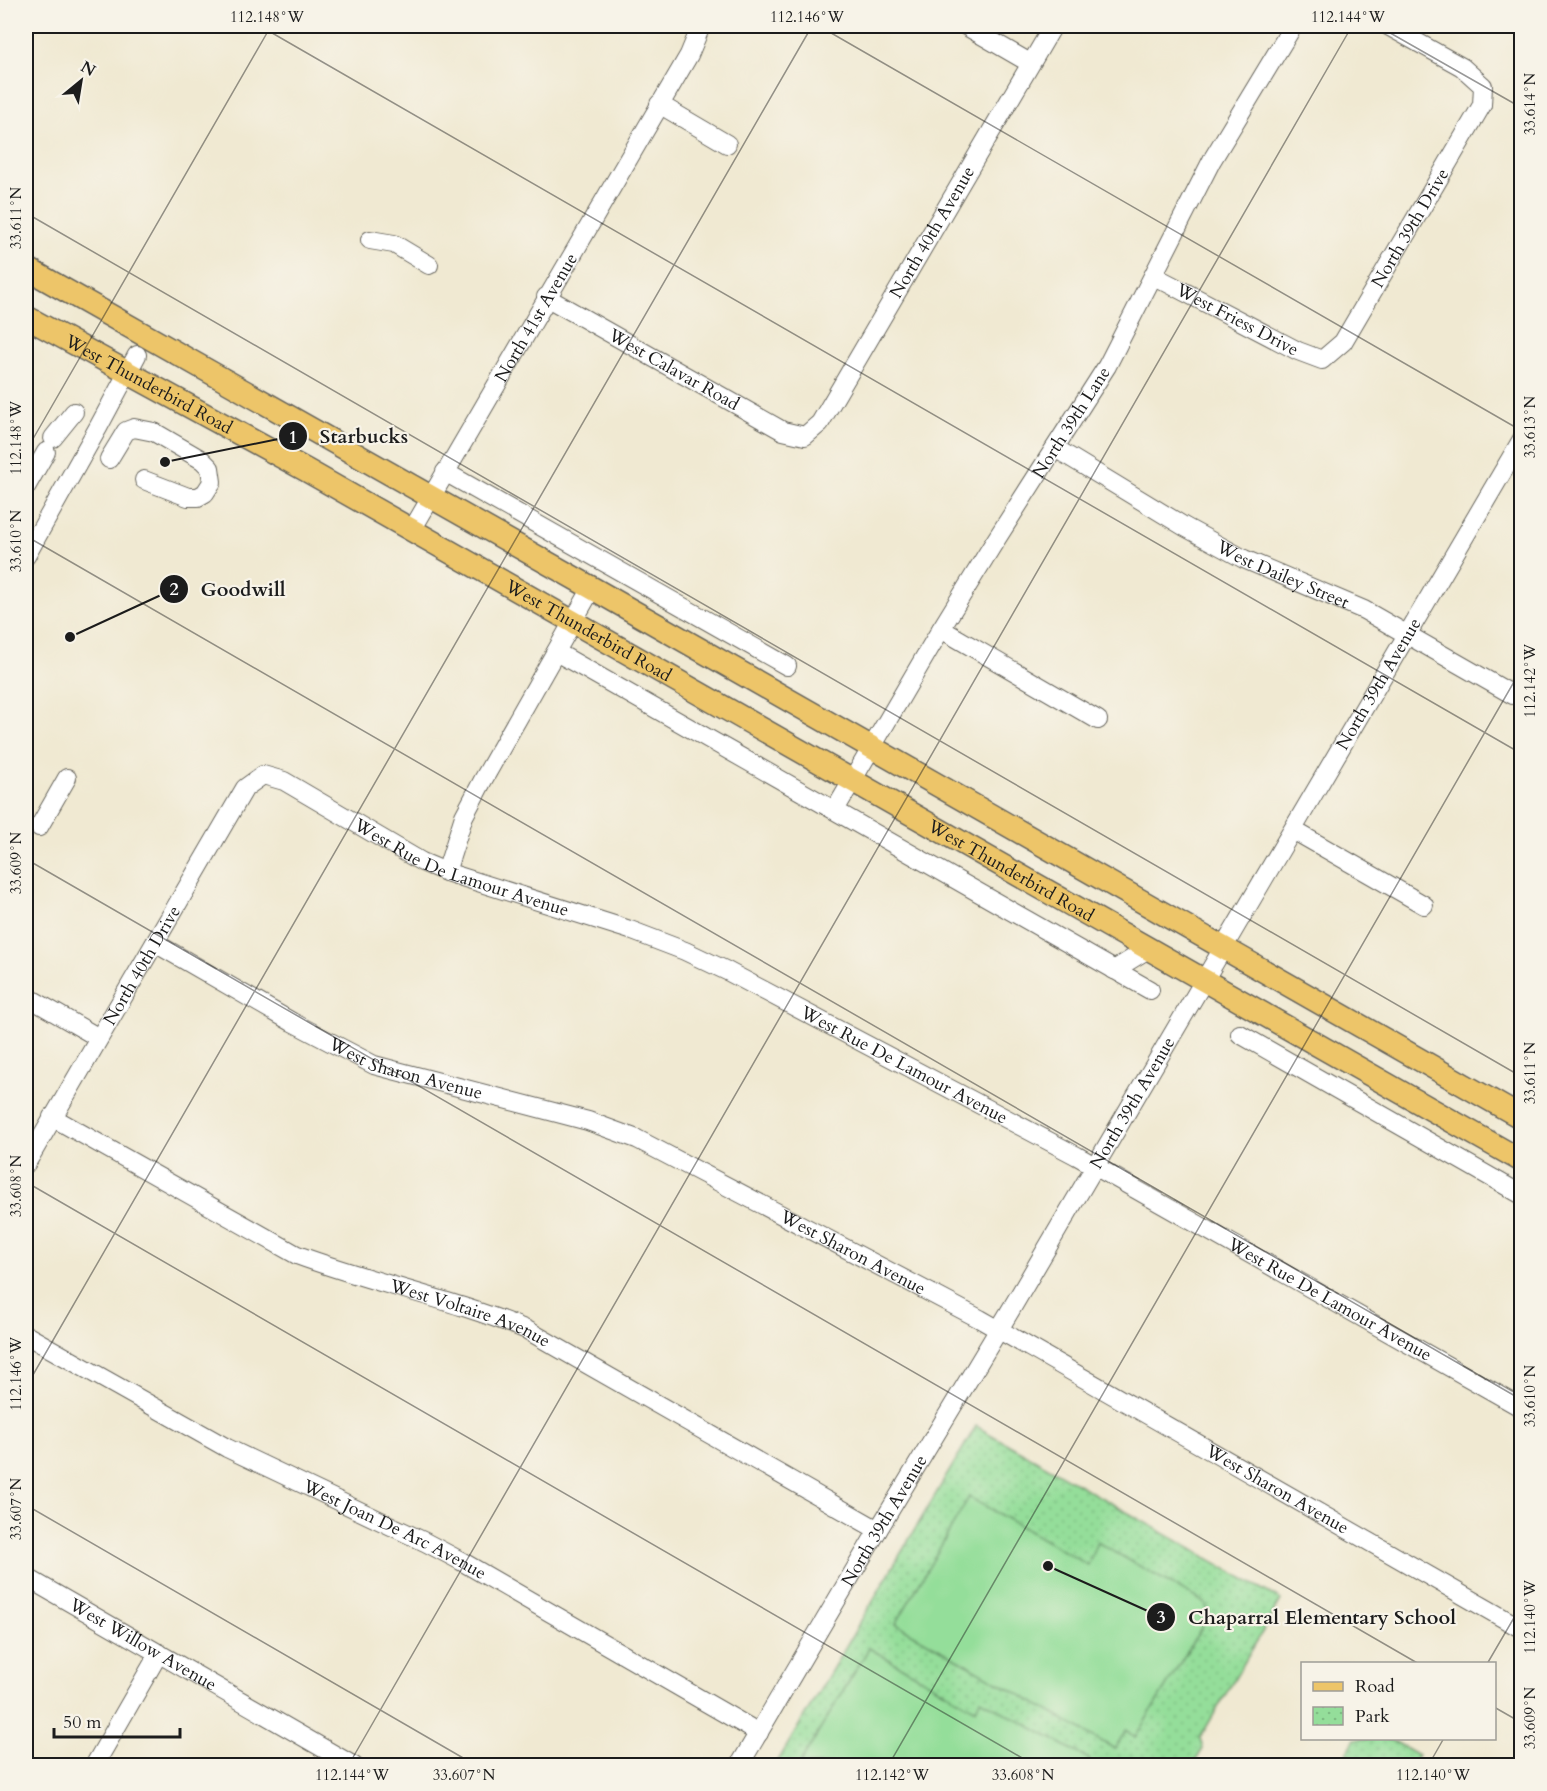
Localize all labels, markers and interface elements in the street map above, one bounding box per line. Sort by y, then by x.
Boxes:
text: 112.148°W [230,7,305,27]
text: 112.146°W [770,7,845,27]
text: 112.144°W [1311,7,1386,27]
north arrow [51,51,111,111]
text: N [76,56,100,82]
text: 33.614°N [1520,72,1540,135]
street label: North 40th Avenue [883,161,981,303]
street label: North 39th Drive [1365,163,1455,292]
text: 33.611°N [6,186,26,249]
street label: North 41st Avenue [488,248,583,387]
street label: West Friess Drive [1171,277,1303,362]
street label: West Calavar Road [603,322,744,416]
street label: West Thunderbird Road [60,328,238,440]
street label: North 39th Lane [1026,362,1116,483]
text: 33.613°N [1520,395,1540,458]
text: 112.148°W [6,400,26,475]
callout: Starbucks [278,417,420,455]
text: Starbucks [320,423,408,450]
text: 1 [288,425,298,450]
text: 33.610°N [6,509,26,572]
street label: West Dailey Street [1211,533,1353,615]
callout: Goodwill [159,570,298,608]
street label: West Thunderbird Road [500,573,677,688]
text: Goodwill [200,576,286,603]
text: 2 [169,577,179,602]
street label: North 39th Avenue [1330,613,1427,754]
text: 112.142°W [1520,643,1540,718]
street label: West Rue De Lamour Avenue [349,812,572,923]
street label: West Thunderbird Road [922,813,1099,928]
text: 33.609°N [6,831,26,894]
street label: North 40th Drive [97,901,186,1030]
street label: West Rue De Lamour Avenue [795,999,1012,1130]
street label: West Sharon Avenue [324,1031,485,1105]
street label: North 39th Avenue [1084,1032,1181,1174]
text: 33.611°N [1520,1041,1540,1104]
text: 33.608°N [6,1154,26,1217]
street label: West Sharon Avenue [775,1203,930,1301]
street label: West Rue De Lamour Avenue [1222,1231,1437,1367]
street label: West Voltaire Avenue [386,1273,555,1353]
text: 112.146°W [6,1336,26,1411]
text: 33.610°N [1520,1364,1540,1427]
street label: West Sharon Avenue [1200,1438,1353,1540]
street label: North 39th Avenue [835,1450,933,1591]
street label: West Joan De Arc Avenue [298,1473,491,1586]
text: 33.607°N [6,1477,26,1540]
text: 112.140°W [1520,1579,1540,1654]
street label: West Willow Avenue [64,1592,221,1697]
callout: Chaparral Elementary School [1146,1598,1468,1636]
text: Chaparral Elementary School [1188,1604,1456,1631]
text: 3 [1156,1605,1166,1630]
legend [1301,1662,1496,1740]
text: Road [1355,1674,1395,1699]
text: 33.609°N [1520,1686,1540,1749]
scale bar [54,1701,180,1739]
text: Park [1355,1704,1390,1729]
text: 50 m [63,1710,102,1735]
text: 112.144°W [315,1765,390,1785]
text: 33.607°N [433,1765,496,1785]
text: 112.142°W [855,1765,930,1785]
text: 33.608°N [992,1765,1055,1785]
text: 112.140°W [1396,1765,1471,1785]

